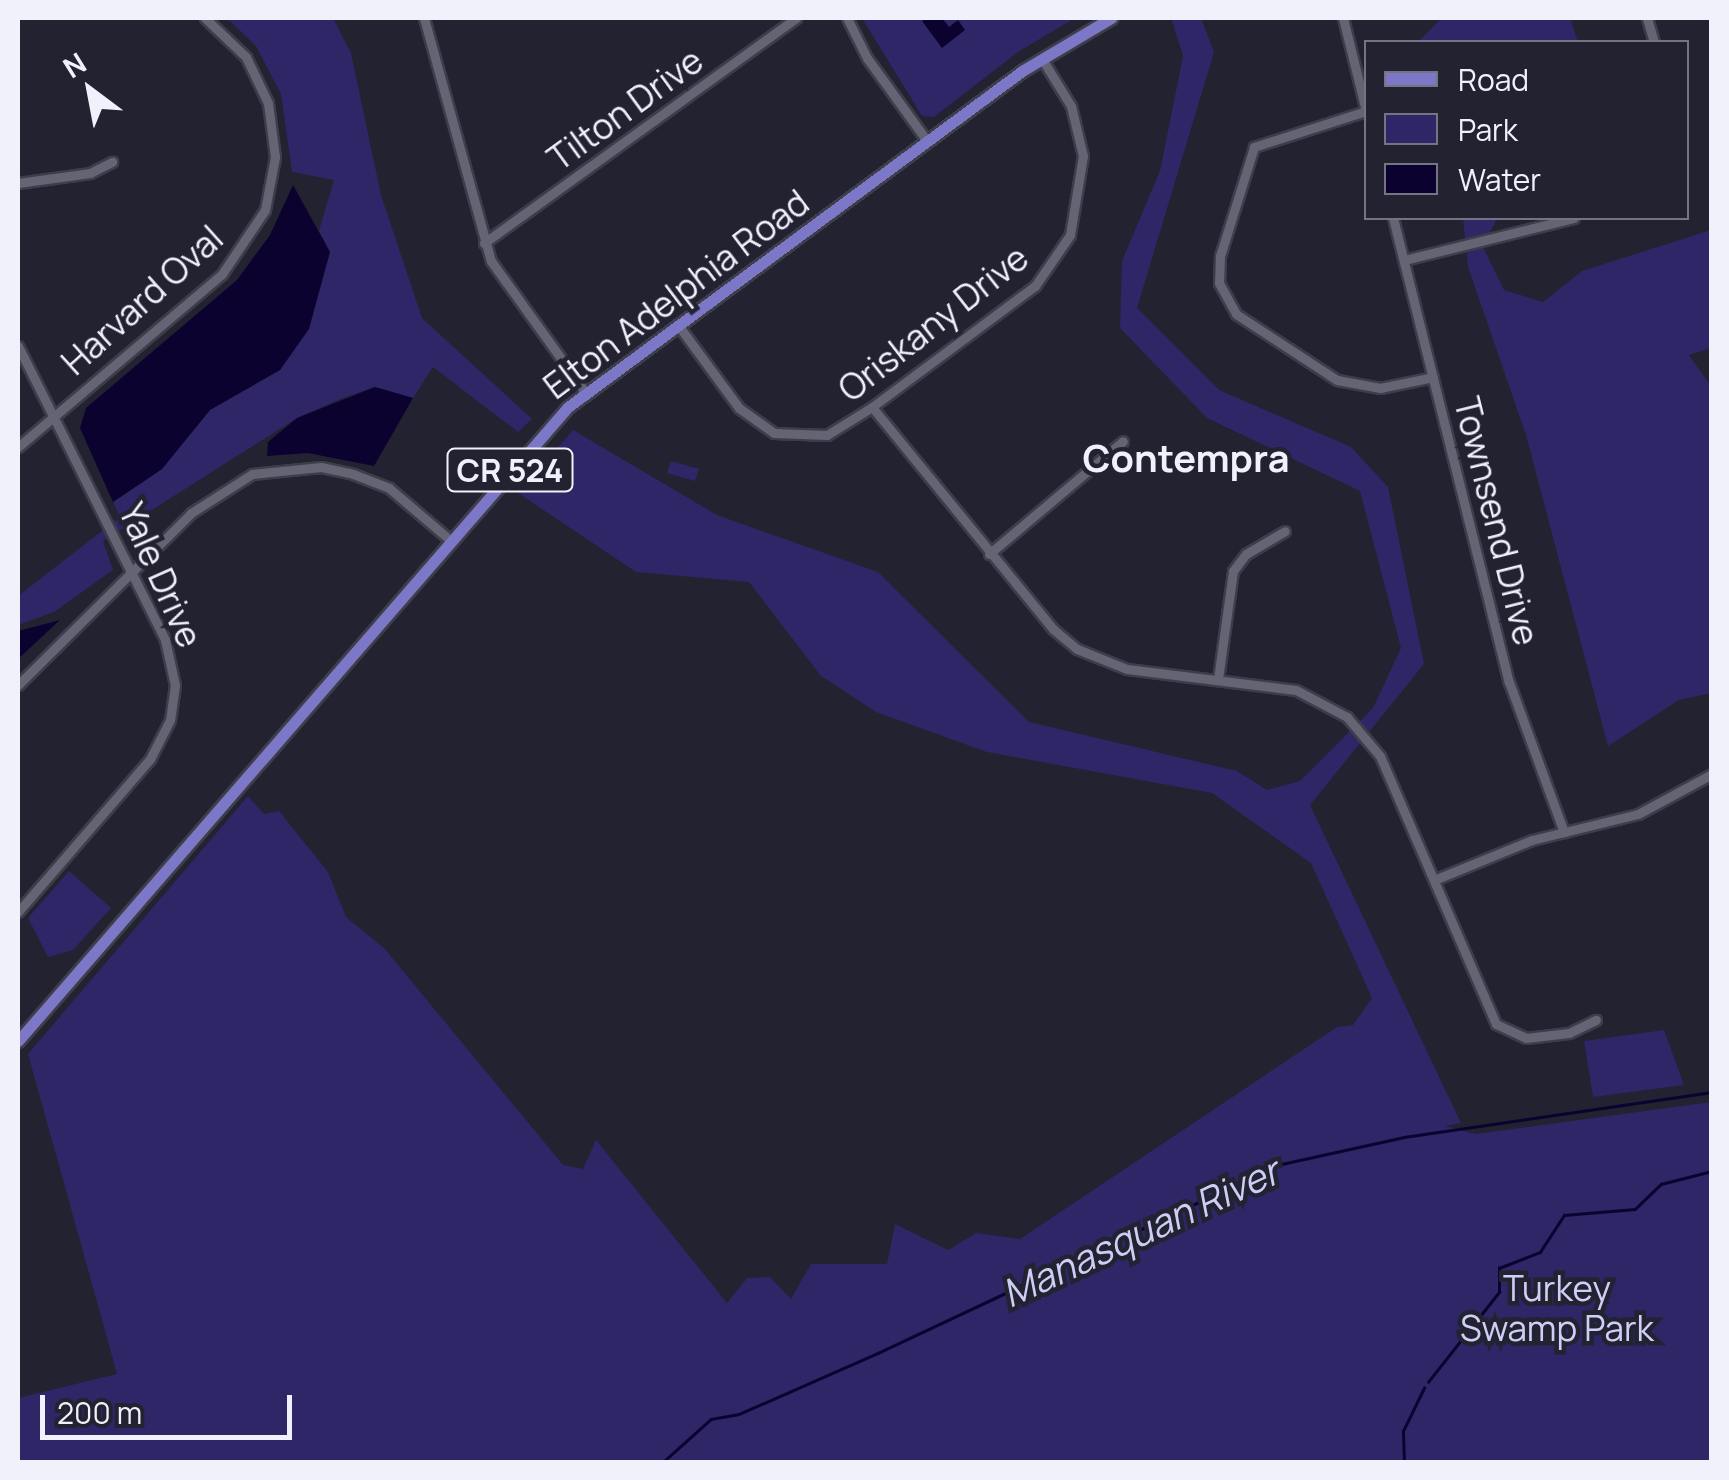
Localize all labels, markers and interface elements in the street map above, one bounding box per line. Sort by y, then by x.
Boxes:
street label: Tilton Drive [539,39,711,179]
north arrow [40,40,140,140]
legend [1364,40,1689,220]
text: N [56,43,93,86]
text: Road [1458,59,1529,100]
text: Park [1458,109,1518,150]
text: Water [1458,159,1541,200]
street label: Elton Adelphia Road [535,181,817,407]
street label: Harvard Oval [53,217,231,383]
street label: Oriskany Drive [830,236,1036,410]
street label: Townsend Drive [1446,393,1548,649]
district label: Contempra [1082,435,1290,481]
road number: CR 524 [445,443,575,497]
street label: Yale Drive [111,496,211,654]
water label: Manasquan River [994,1148,1286,1316]
park label: Turkey Swamp Park [1460,1267,1654,1349]
scale bar [45,1375,298,1437]
text: 200 m [57,1392,142,1433]

